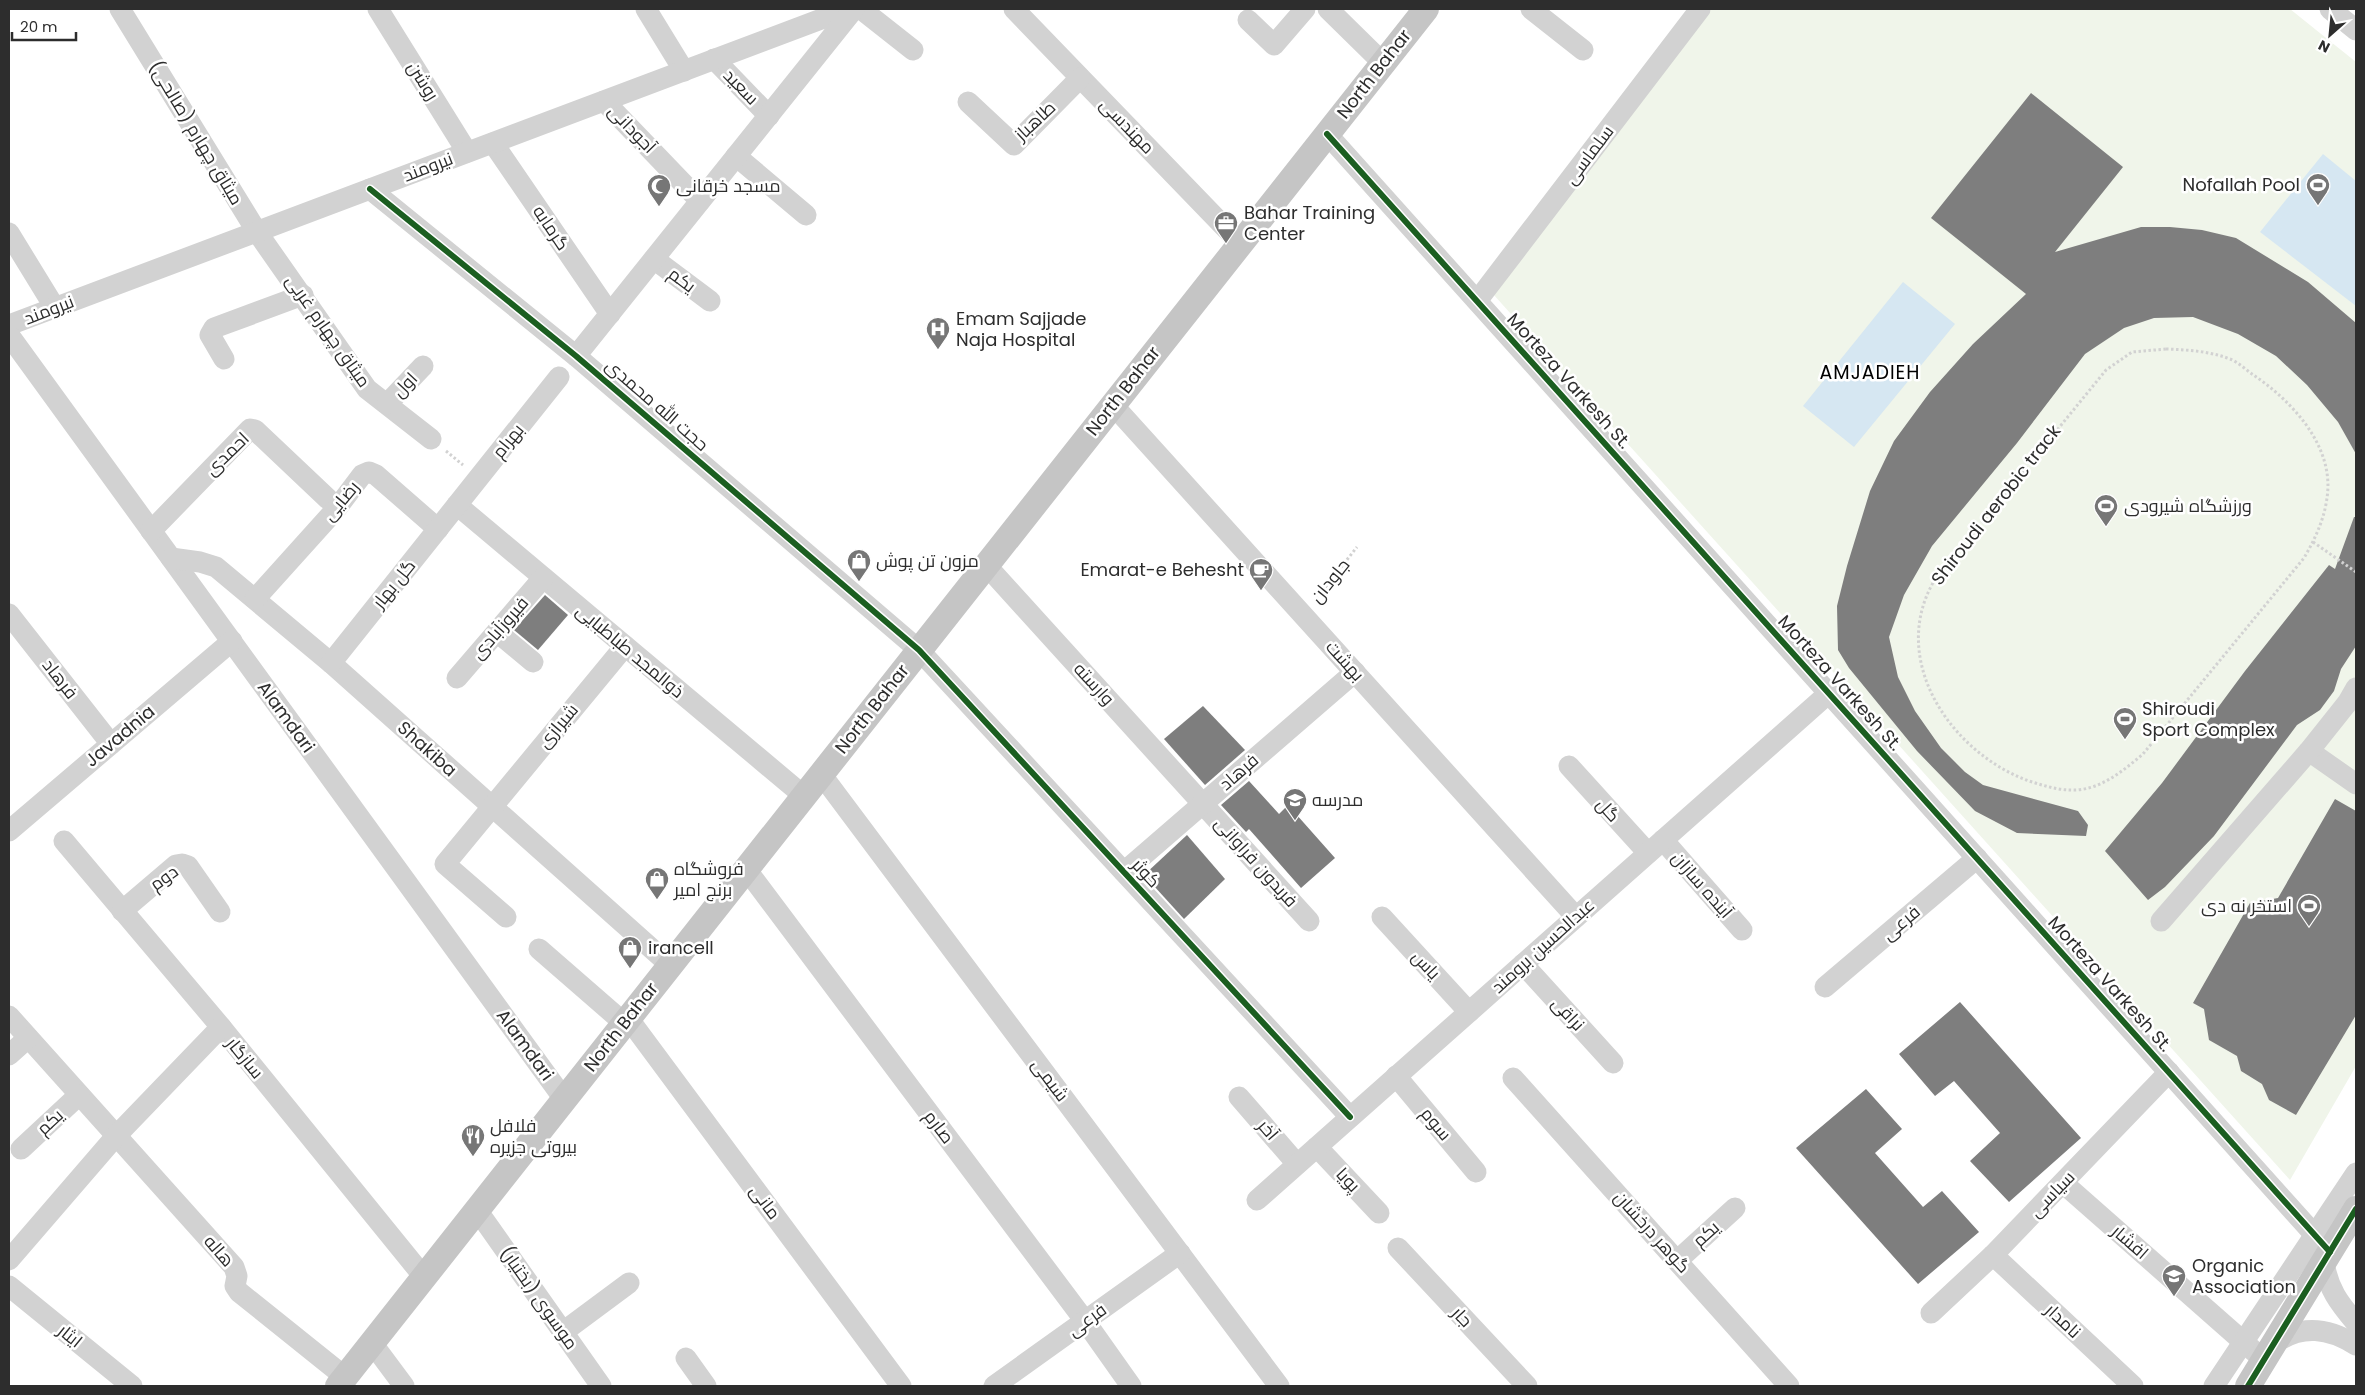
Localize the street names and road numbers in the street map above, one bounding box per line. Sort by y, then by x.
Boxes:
street label: North Bahar [1331,23,1417,124]
street label: میثاق چهارم (صالحی) [144,56,249,209]
street label: روشن [402,56,445,105]
street label: سعید [718,63,765,110]
street label: مهندسی [1094,92,1160,159]
street label: طاهباز [1008,95,1061,147]
street label: آجودانی [603,99,662,159]
street label: سلماسی [1558,120,1619,190]
street label: نیرومند [399,146,456,187]
street label: گرمابه [527,200,576,255]
street label: یکم [663,261,701,298]
street label: میثاق چهارم غربی [280,269,377,392]
street label: نیرومند [20,289,77,330]
street label: Morteza Varkesh St. [1502,307,1637,454]
street label: North Bahar [1080,340,1166,441]
street label: حجت الله محمدی [600,353,714,456]
street label: اول [386,366,423,403]
street label: بهرام [486,418,529,463]
street label: Shiroudi aerobic track [1925,419,2067,590]
street label: احمدی [199,426,254,481]
street label: رضایی [316,475,365,526]
street label: جاودان [1304,553,1355,608]
street label: گل بهار [366,554,421,614]
street label: فیروزآبادی [465,591,534,665]
street label: ذوالمجد طباطبایی [571,598,690,703]
street label: Morteza Varkesh St. [1773,609,1908,756]
street label: بهشت [1320,635,1370,686]
street label: فرهاد [37,653,84,704]
street label: وارسته [1068,657,1120,711]
street label: North Bahar [829,658,915,759]
street label: Alamdari [252,676,321,758]
street label: شیرازی [532,698,584,753]
street label: Javadnia [79,699,160,772]
street label: Shakiba [392,715,463,782]
street label: فرهاد [1214,748,1264,796]
street label: گل [1591,792,1626,827]
street label: فریدون فراوانی [1209,811,1304,912]
street label: آینده سازان [1666,846,1739,924]
street label: کوثر [1126,852,1166,893]
street label: دوم [144,859,183,896]
street label: عبدالحسین برومند [1486,893,1600,999]
street label: فرعی [1876,899,1925,946]
street label: Morteza Varkesh St. [2043,910,2178,1057]
street label: یاس [1406,944,1447,985]
street label: North Bahar [578,976,664,1077]
street label: نراقی [1546,991,1591,1036]
street label: Alamdari [491,1004,560,1086]
street label: سازگار [220,1031,270,1084]
street label: شیمی [1026,1053,1075,1106]
street label: سوم [1415,1102,1458,1146]
street label: یکم [31,1103,69,1141]
street label: صارم [919,1105,960,1149]
street label: آخر [1252,1113,1285,1146]
street label: پویا [1331,1162,1366,1198]
street label: سیاسی [2023,1165,2080,1223]
street label: مانی [744,1179,787,1224]
street label: گوهر درخشان [1609,1185,1696,1278]
street label: یکم [1687,1215,1725,1252]
street label: افشار [2106,1218,2154,1265]
street label: هاله [198,1229,240,1272]
street label: موسوی (بختیار) [495,1241,584,1354]
street label: فرعی [1062,1297,1111,1342]
street label: نامدار [2039,1297,2087,1344]
street label: جار [1446,1300,1478,1333]
street label: ایثار [52,1317,88,1353]

